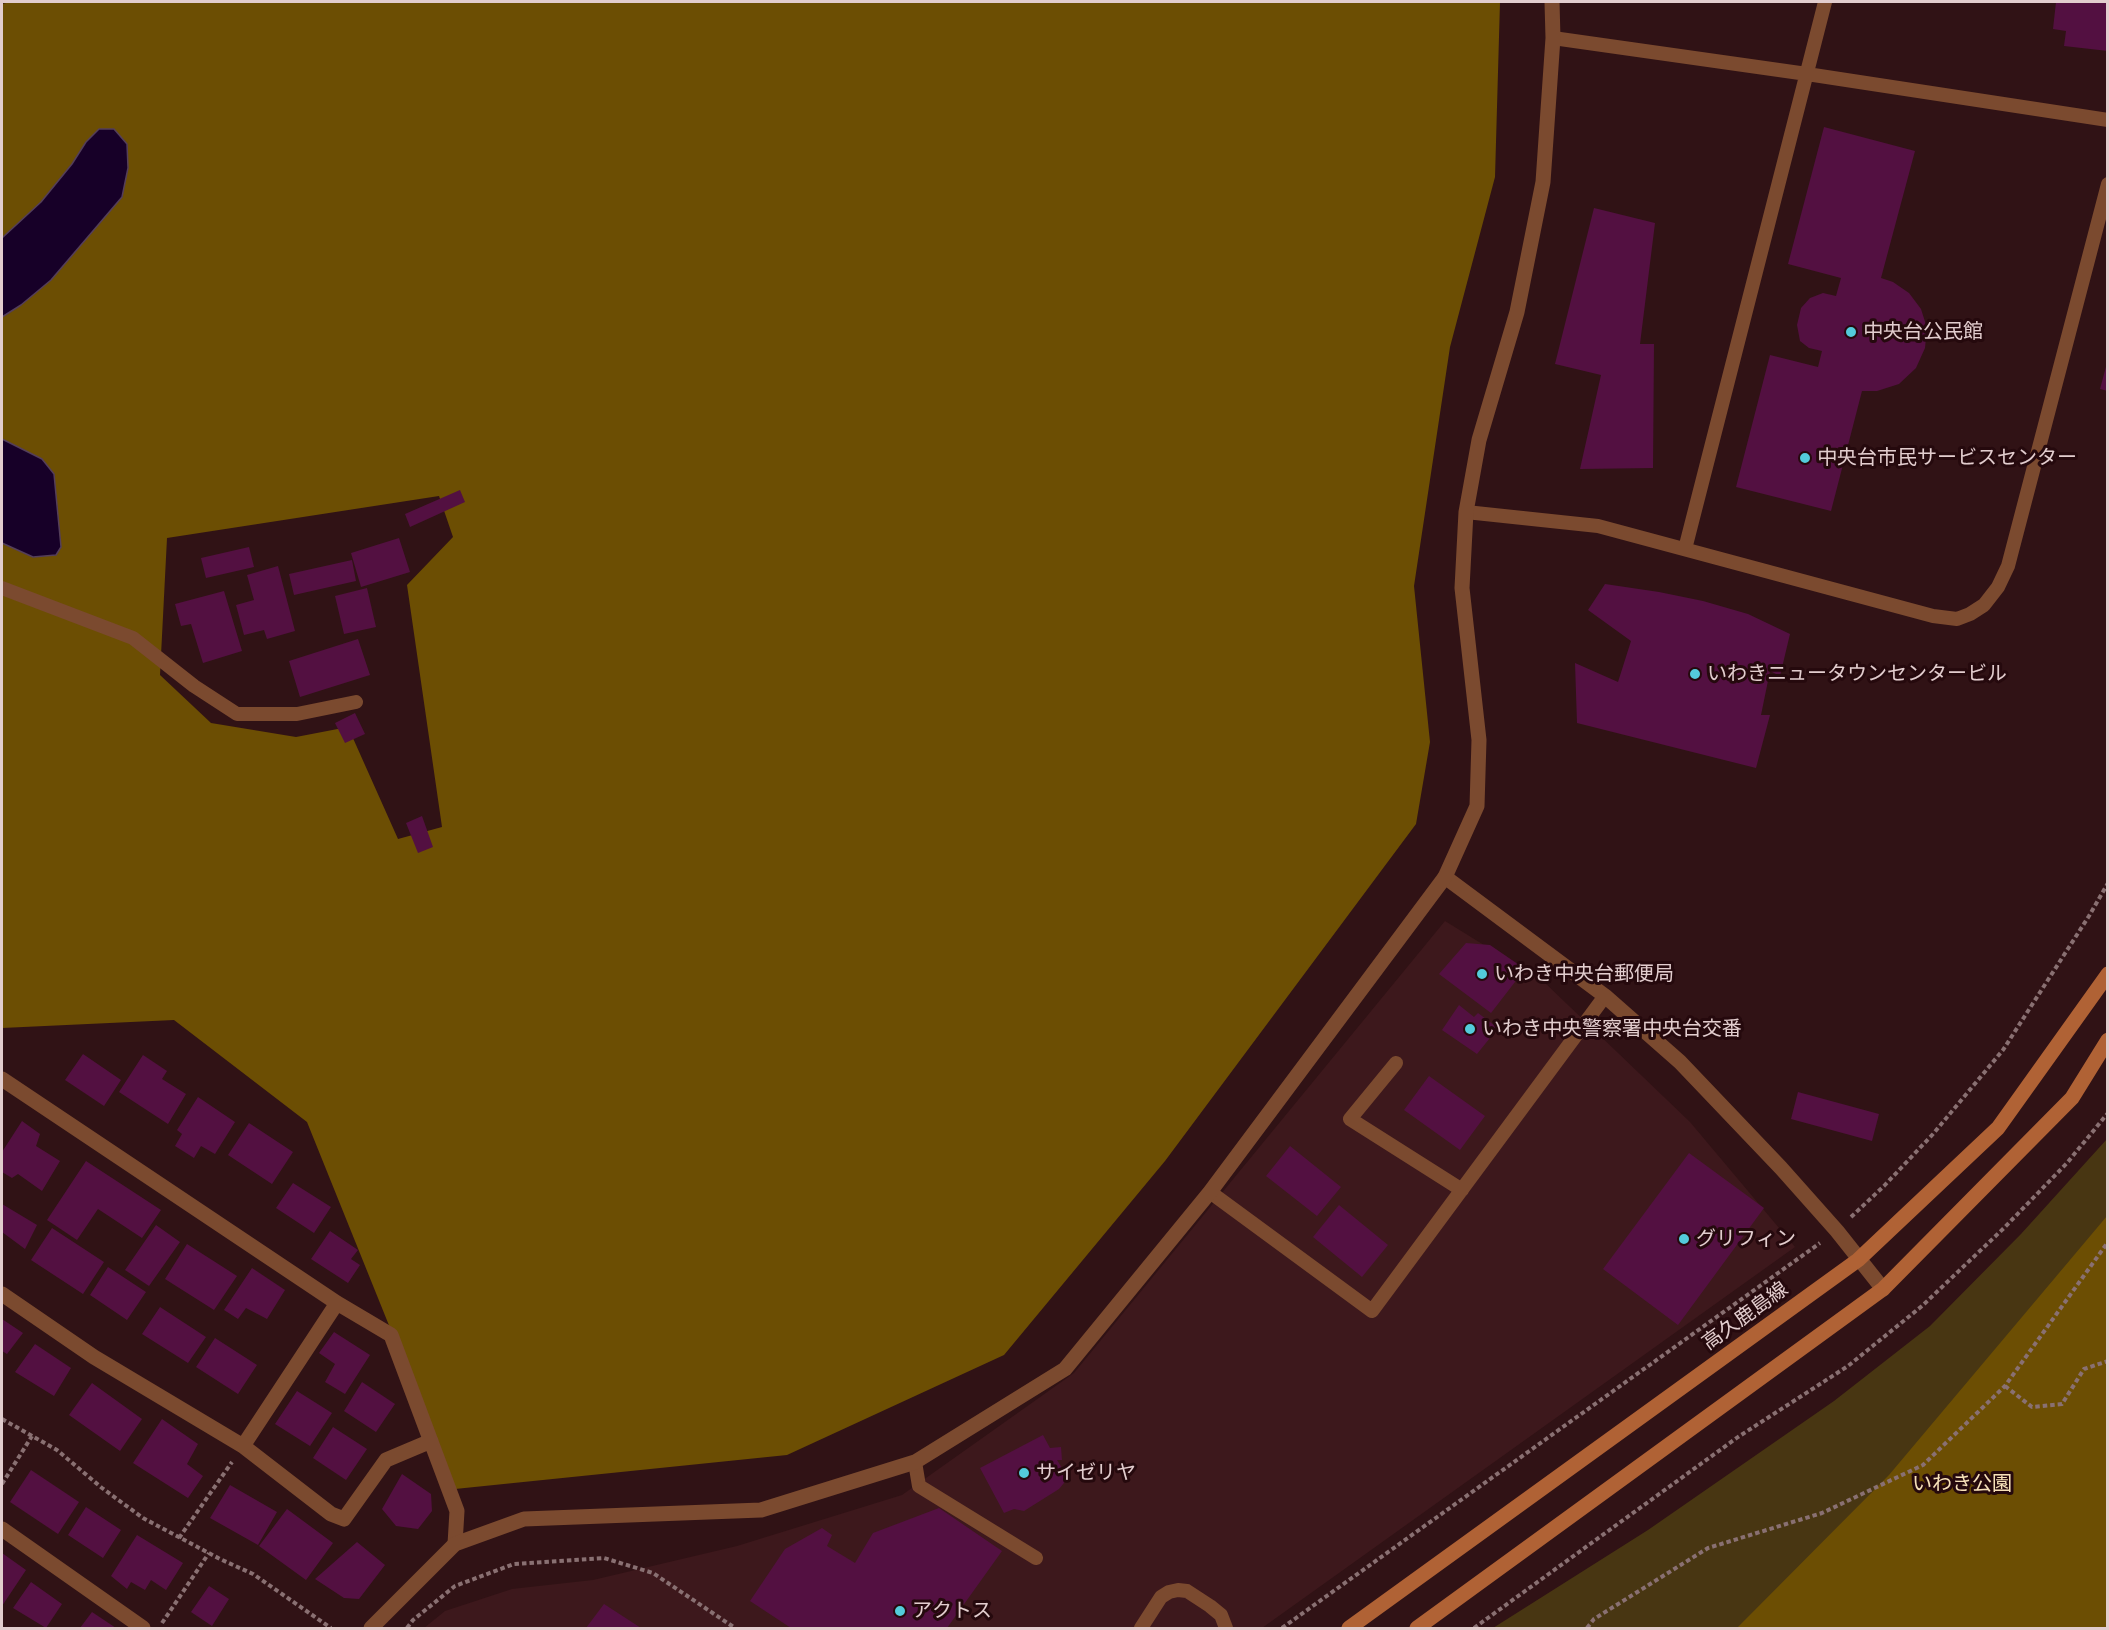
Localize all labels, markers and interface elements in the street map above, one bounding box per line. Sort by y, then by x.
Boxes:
place label: 中央台公民館 [1863,320,1983,344]
marker: 中央台公民館 [1844,325,1858,339]
place label: 中央台市民サービスセンター [1817,446,2077,470]
marker: 中央台市民サービスセンター [1798,451,1812,465]
place label: いわきニュータウンセンタービル [1707,662,2007,686]
marker: いわきニュータウンセンタービル [1688,667,1702,681]
place label: いわき中央台郵便局 [1494,962,1674,986]
marker: いわき中央台郵便局 [1475,967,1489,981]
place label: いわき中央警察署中央台交番 [1482,1017,1742,1041]
marker: いわき中央警察署中央台交番 [1463,1022,1477,1036]
place label: グリフィン [1696,1227,1796,1251]
marker: グリフィン [1677,1232,1691,1246]
street label: 高久鹿島線 [1697,1277,1793,1355]
place label: サイゼリヤ [1036,1461,1136,1485]
marker: サイゼリヤ [1017,1466,1031,1480]
park label: いわき公園 [1912,1472,2012,1496]
place label: アクトス [912,1599,992,1623]
marker: アクトス [893,1604,907,1618]

